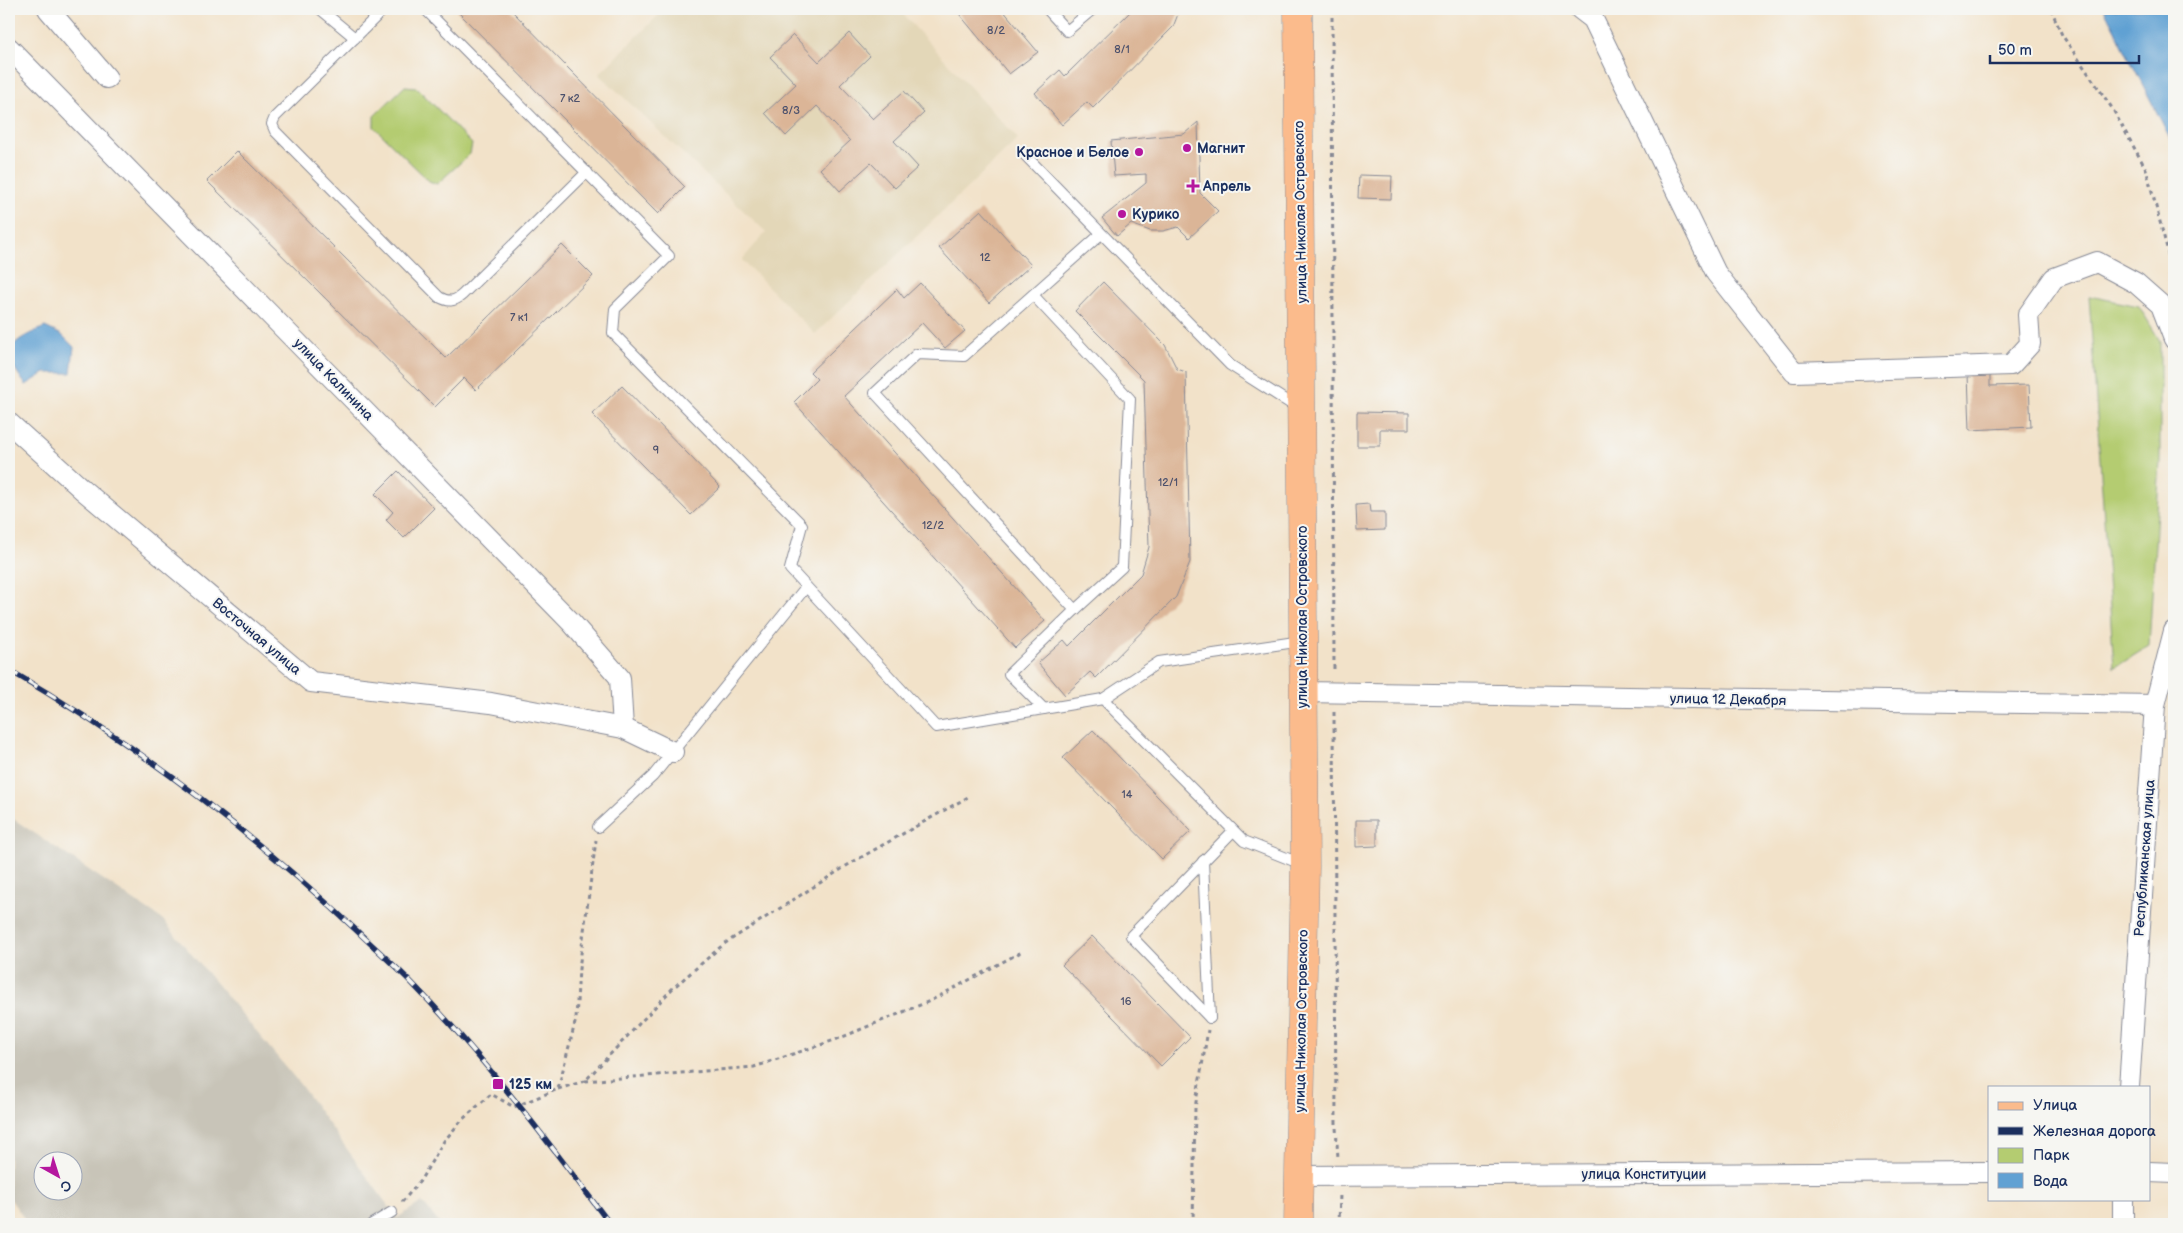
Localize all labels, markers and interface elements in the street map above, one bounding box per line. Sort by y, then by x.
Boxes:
house number: 8/2 [987,24,1005,37]
scale bar [1990,32,2139,64]
text: 50 m [1998,41,2032,60]
house number: 8/1 [1114,43,1130,56]
house number: 7 к2 [560,92,581,105]
house number: 8/3 [782,104,800,117]
street label: улица Николая Островского [1290,121,1311,303]
place label: Магнит [1197,140,1245,157]
marker: Магнит [1181,142,1193,154]
place label: Красное и Белое [1016,144,1129,161]
marker: Красное и Белое [1133,146,1145,158]
place label: Апрель [1202,178,1252,195]
marker: Апрель [1187,180,1199,192]
place label: Курико [1132,206,1180,223]
marker: Курико [1116,208,1128,220]
house number: 12 [980,251,991,264]
house number: 7 к1 [510,311,528,324]
street label: улица Калинина [290,335,378,424]
house number: 9 [653,444,659,457]
house number: 12/1 [1158,476,1178,489]
house number: 12/2 [922,519,945,532]
street label: улица Николая Островского [1294,526,1311,708]
street label: Восточная улица [209,594,305,679]
street label: улица 12 Декабря [1670,690,1787,709]
street label: Республиканская улица [2131,778,2159,937]
house number: 14 [1122,788,1133,801]
street label: улица Николая Островского [1291,930,1312,1112]
house number: 16 [1121,995,1132,1008]
place label: 125 км [509,1076,552,1093]
marker: 125 км [491,1077,505,1091]
legend [1988,1086,2150,1200]
text: Улица [2033,1096,2078,1115]
text: Железная дорога [2033,1122,2156,1141]
text: Парк [2033,1146,2070,1165]
north arrow [32,1150,82,1200]
street label: улица Конституции [1582,1166,1706,1183]
text: Вода [2033,1172,2068,1191]
text: С [57,1176,75,1196]

